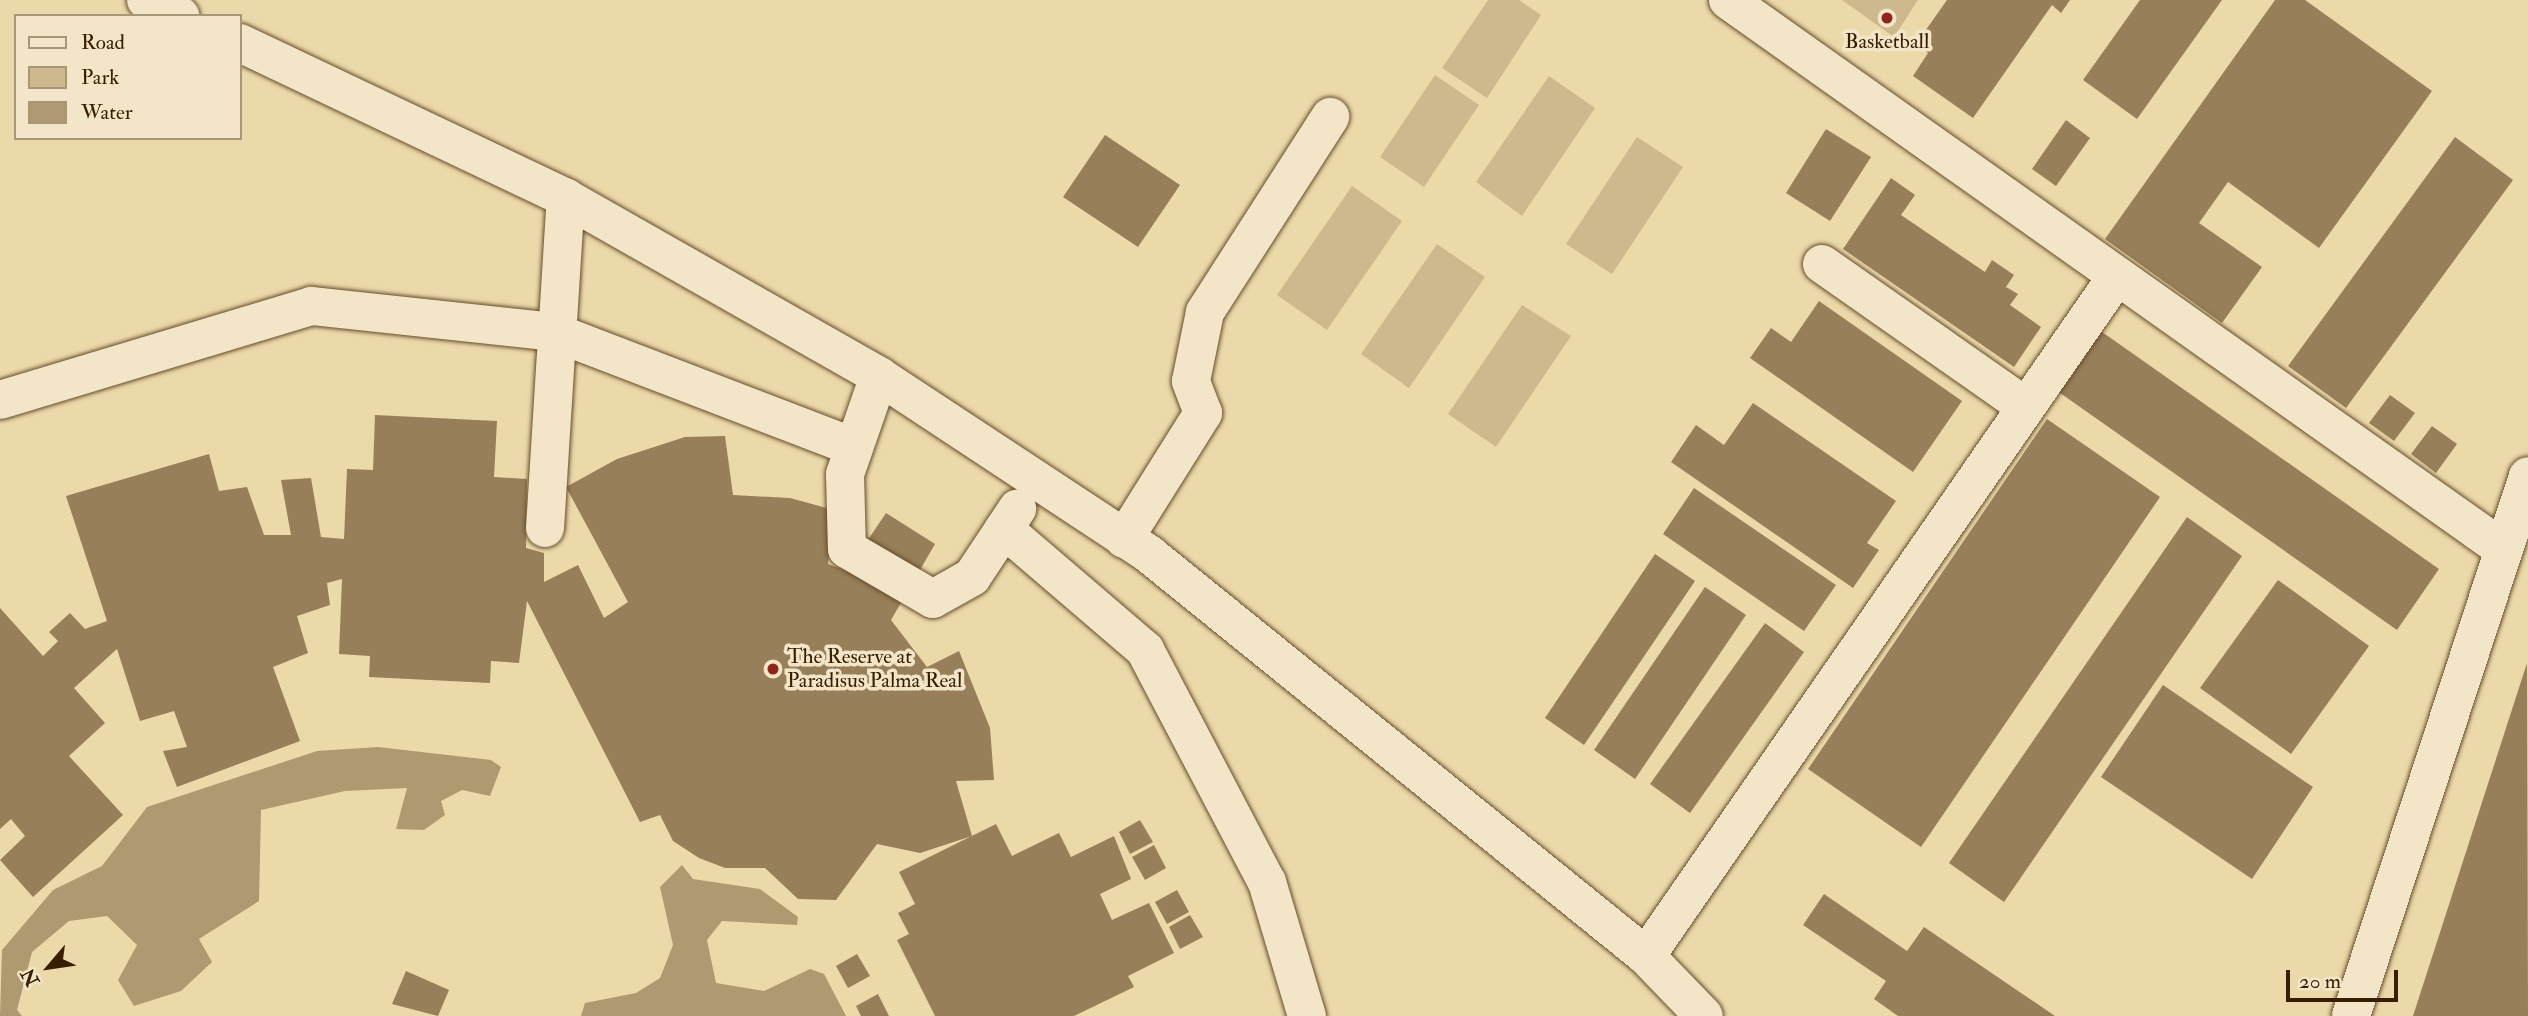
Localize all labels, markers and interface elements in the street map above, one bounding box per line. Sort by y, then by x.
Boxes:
marker: Basketball [1879,10,1895,26]
legend [14,14,242,140]
text: Road [81,29,125,56]
place label: Basketball [1845,29,1929,55]
text: Park [81,64,119,91]
text: Water [81,99,133,126]
place label: The Reserve at Paradisus Palma Real [787,644,962,694]
marker: The Reserve at Paradisus Palma Real [765,661,781,677]
north arrow [14,932,84,1002]
scale bar [2290,956,2402,1000]
text: N [16,964,45,990]
text: 20 m [2299,968,2341,995]

